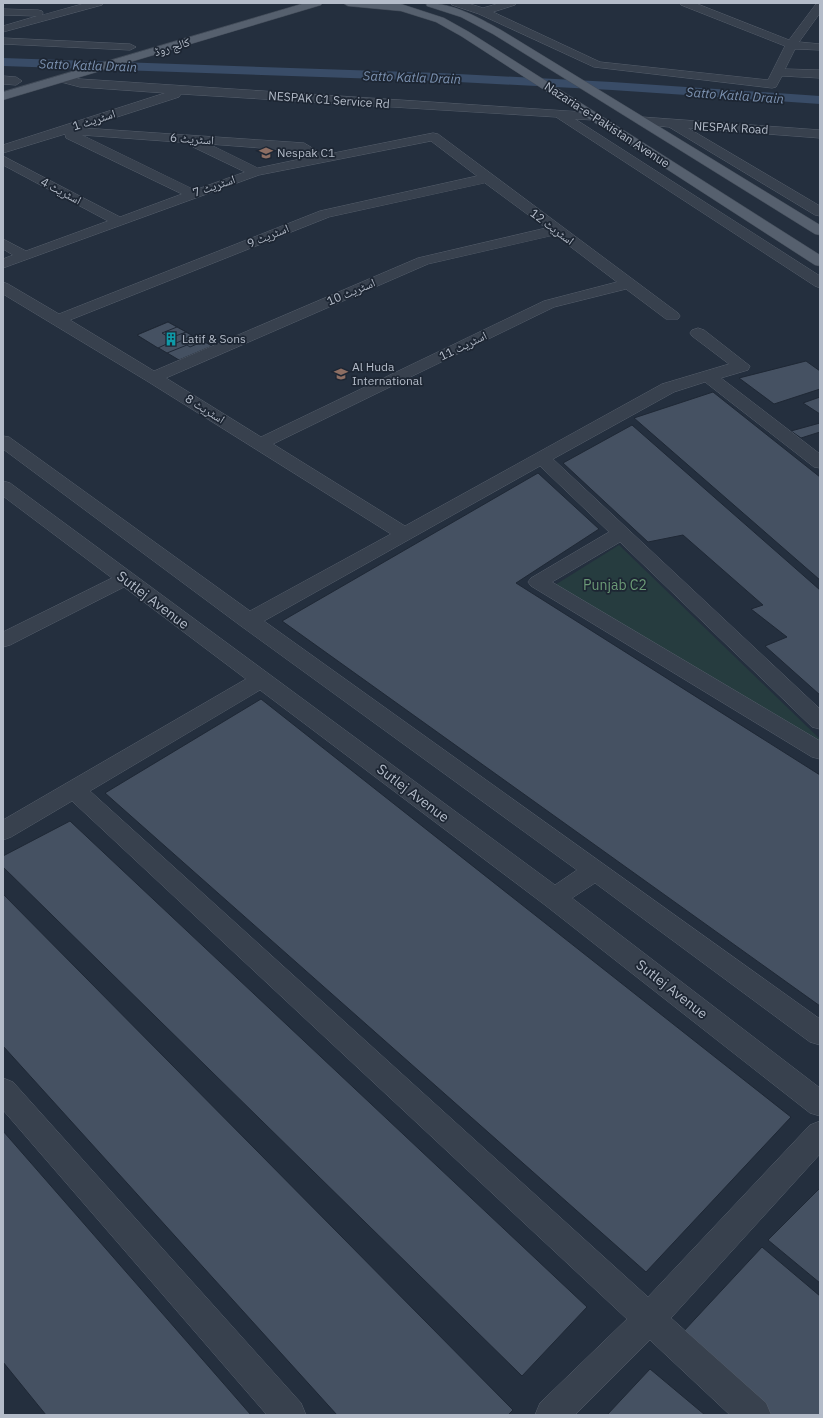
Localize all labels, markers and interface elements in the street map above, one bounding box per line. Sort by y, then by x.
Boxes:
street label: کالج روڈ [152,34,192,59]
water label: Satto Katla Drain [39,55,137,76]
water label: Satto Katla Drain [363,67,461,88]
street label: Nazaria-e-Pakistan Avenue [542,79,673,171]
water label: Satto Katla Drain [685,84,785,107]
street label: NESPAK C1 Service Rd [268,88,390,111]
street label: اسٹریٹ 1 [71,106,117,134]
street label: NESPAK Road [693,118,769,137]
street label: اسٹریٹ 6 [170,129,215,148]
school or university icon: Nespak C1 [258,145,274,161]
place label: Nespak C1 [277,145,335,160]
street label: اسٹریٹ 7 [191,171,237,200]
street label: اسٹریٹ 4 [38,174,84,208]
street label: اسٹریٹ 12 [527,205,577,248]
street label: اسٹریٹ 9 [245,220,291,251]
street label: اسٹریٹ 10 [324,275,377,309]
street label: اسٹریٹ 11 [437,328,489,364]
building icon: Latif & Sons [163,331,179,347]
place label: Latif & Sons [182,331,246,346]
place label: Al Huda International [352,359,422,388]
school or university icon: Al Huda International [333,366,349,382]
street label: اسٹریٹ 8 [183,391,228,427]
street label: Sutlej Avenue [113,567,193,633]
park label: Punjab C2 [583,576,647,594]
street label: Sutlej Avenue [373,760,453,826]
street label: Sutlej Avenue [633,955,712,1023]

